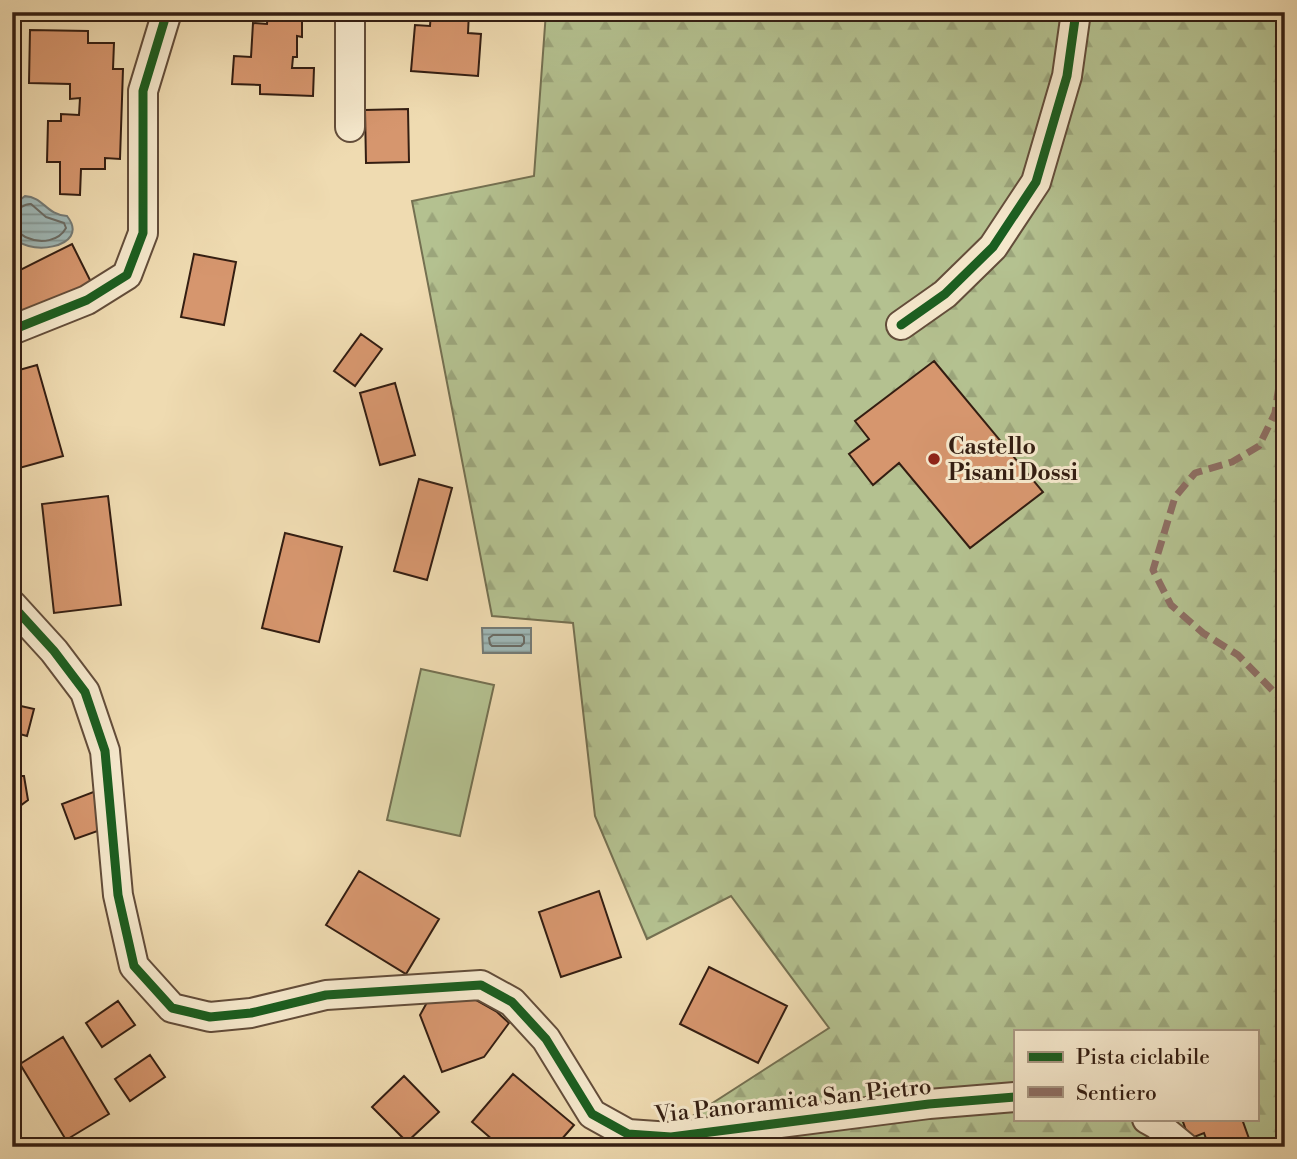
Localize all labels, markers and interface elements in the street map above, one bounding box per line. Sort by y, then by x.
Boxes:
place label: Castello Pisani Dossi [948,433,1078,487]
marker: Castello Pisani Dossi [926,451,942,467]
legend [1014,1030,1258,1120]
text: Pista ciclabile [1076,1045,1210,1071]
street label: Via Panoramica San Pietro [652,1073,933,1130]
text: Sentiero [1076,1081,1157,1107]

